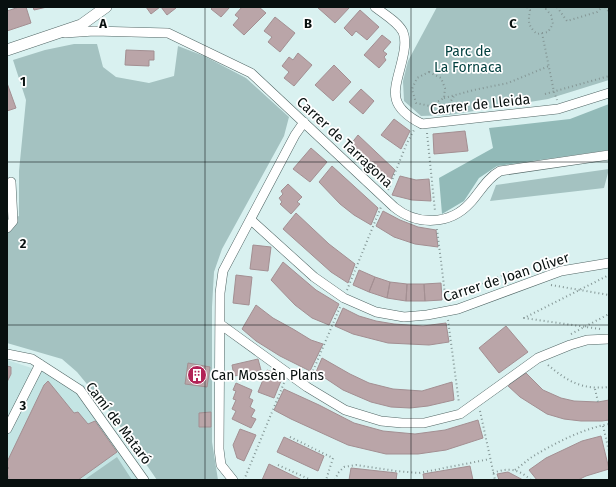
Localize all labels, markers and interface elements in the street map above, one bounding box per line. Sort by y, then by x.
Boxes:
text: A [98,16,107,31]
text: B [304,16,312,31]
text: C [509,16,517,31]
park label: Parc de La Fornaca [434,43,502,76]
text: 1 [20,74,26,89]
street label: Carrer de Lleida [429,91,531,118]
street label: Carrer de Tarragona [293,93,396,191]
text: 2 [20,236,27,251]
street label: Carrer de Joan Oliver [441,249,572,306]
building icon: Can Mossèn Plans [186,364,208,386]
place label: Can Mossèn Plans [211,367,325,384]
street label: Camí de Mataró [82,379,155,468]
text: 3 [19,398,27,413]

